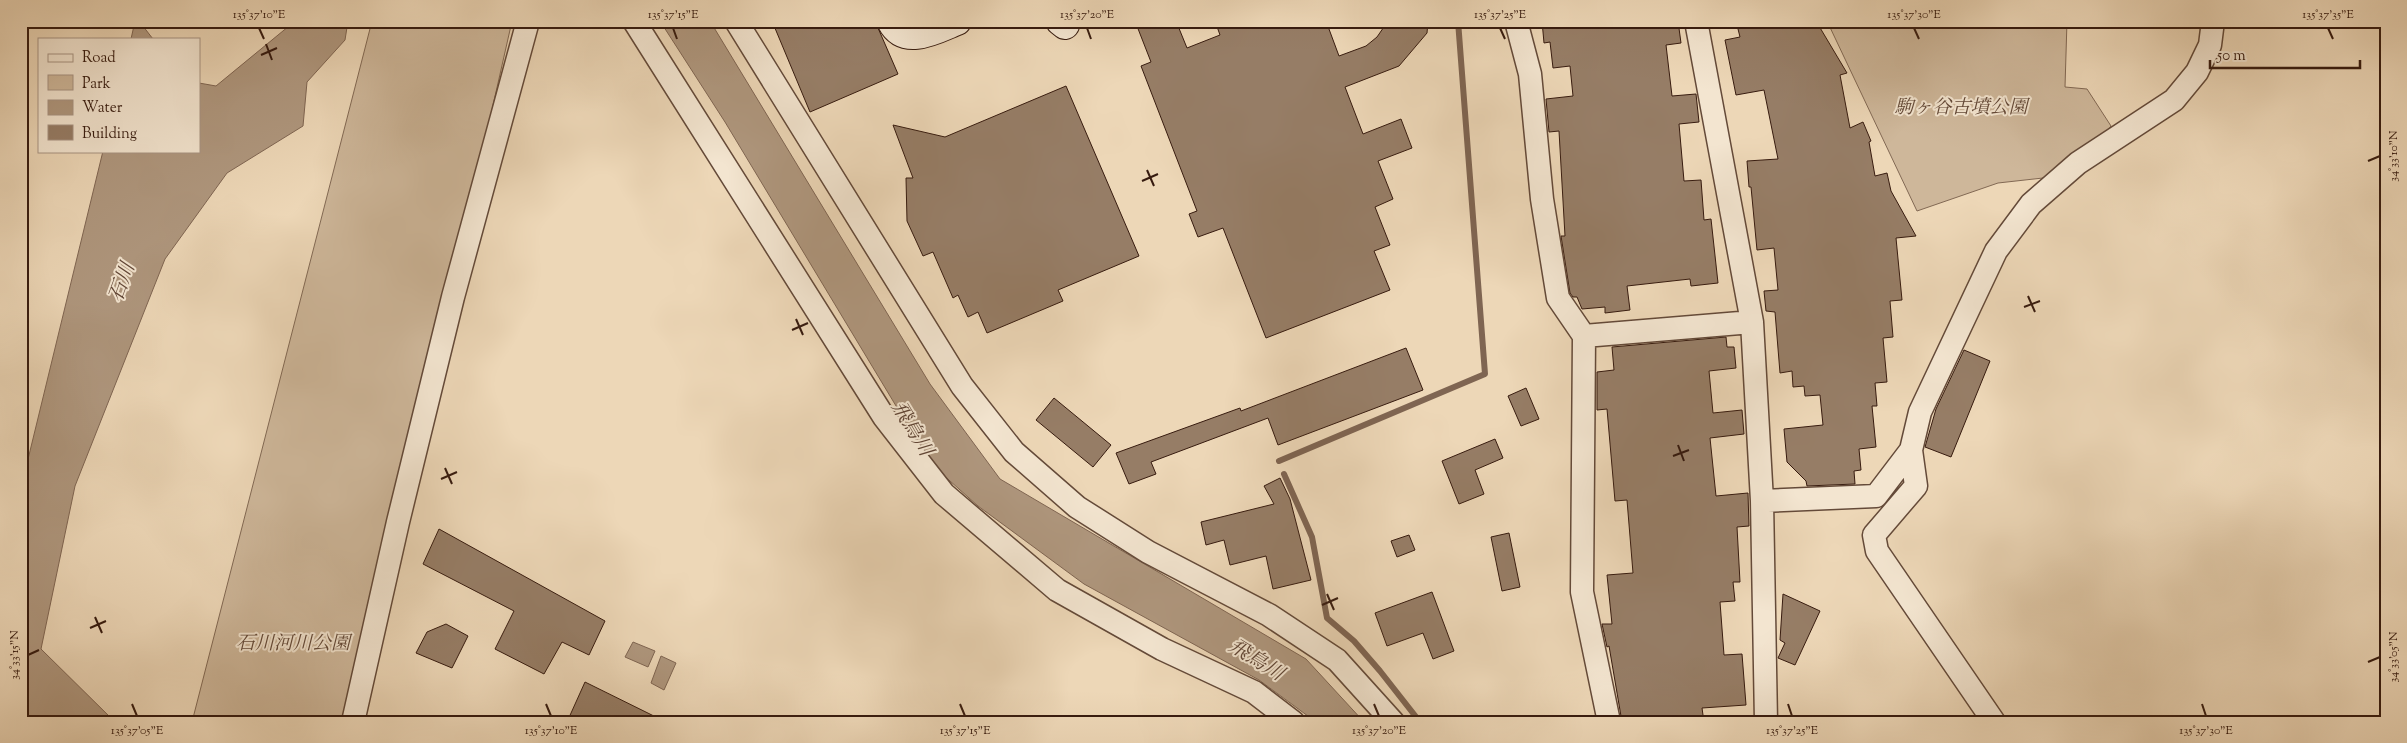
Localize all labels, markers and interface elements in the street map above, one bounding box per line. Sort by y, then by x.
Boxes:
text: 135°37'10"E [233,6,286,24]
text: 135°37'15"E [648,6,699,24]
text: 135°37'20"E [1060,6,1115,24]
text: 135°37'25"E [1474,6,1527,24]
text: 135°37'30"E [1887,6,1941,24]
text: 135°37'35"E [2302,6,2355,24]
legend [38,38,200,152]
scale bar [2210,38,2360,70]
text: 50 m [2216,46,2246,67]
text: Road [82,48,116,69]
text: Park [82,74,111,95]
park label: 駒ヶ谷古墳公園 [1894,95,2030,122]
text: Water [82,98,123,119]
text: Building [82,124,137,145]
text: 34°33'10"N [2385,130,2403,182]
water label: 石川 [103,257,144,307]
water label: 飛鳥川 [883,396,940,464]
text: 34°33'15"N [6,630,24,680]
park label: 石川河川公園 [236,631,353,658]
text: 34°33'05"N [2385,631,2403,683]
water label: 飛鳥川 [1223,633,1290,690]
text: 135°37'05"E [111,722,164,740]
text: 135°37'10"E [525,722,578,740]
text: 135°37'15"E [940,722,991,740]
text: 135°37'20"E [1352,722,1407,740]
text: 135°37'25"E [1766,722,1819,740]
text: 135°37'30"E [2179,722,2233,740]

